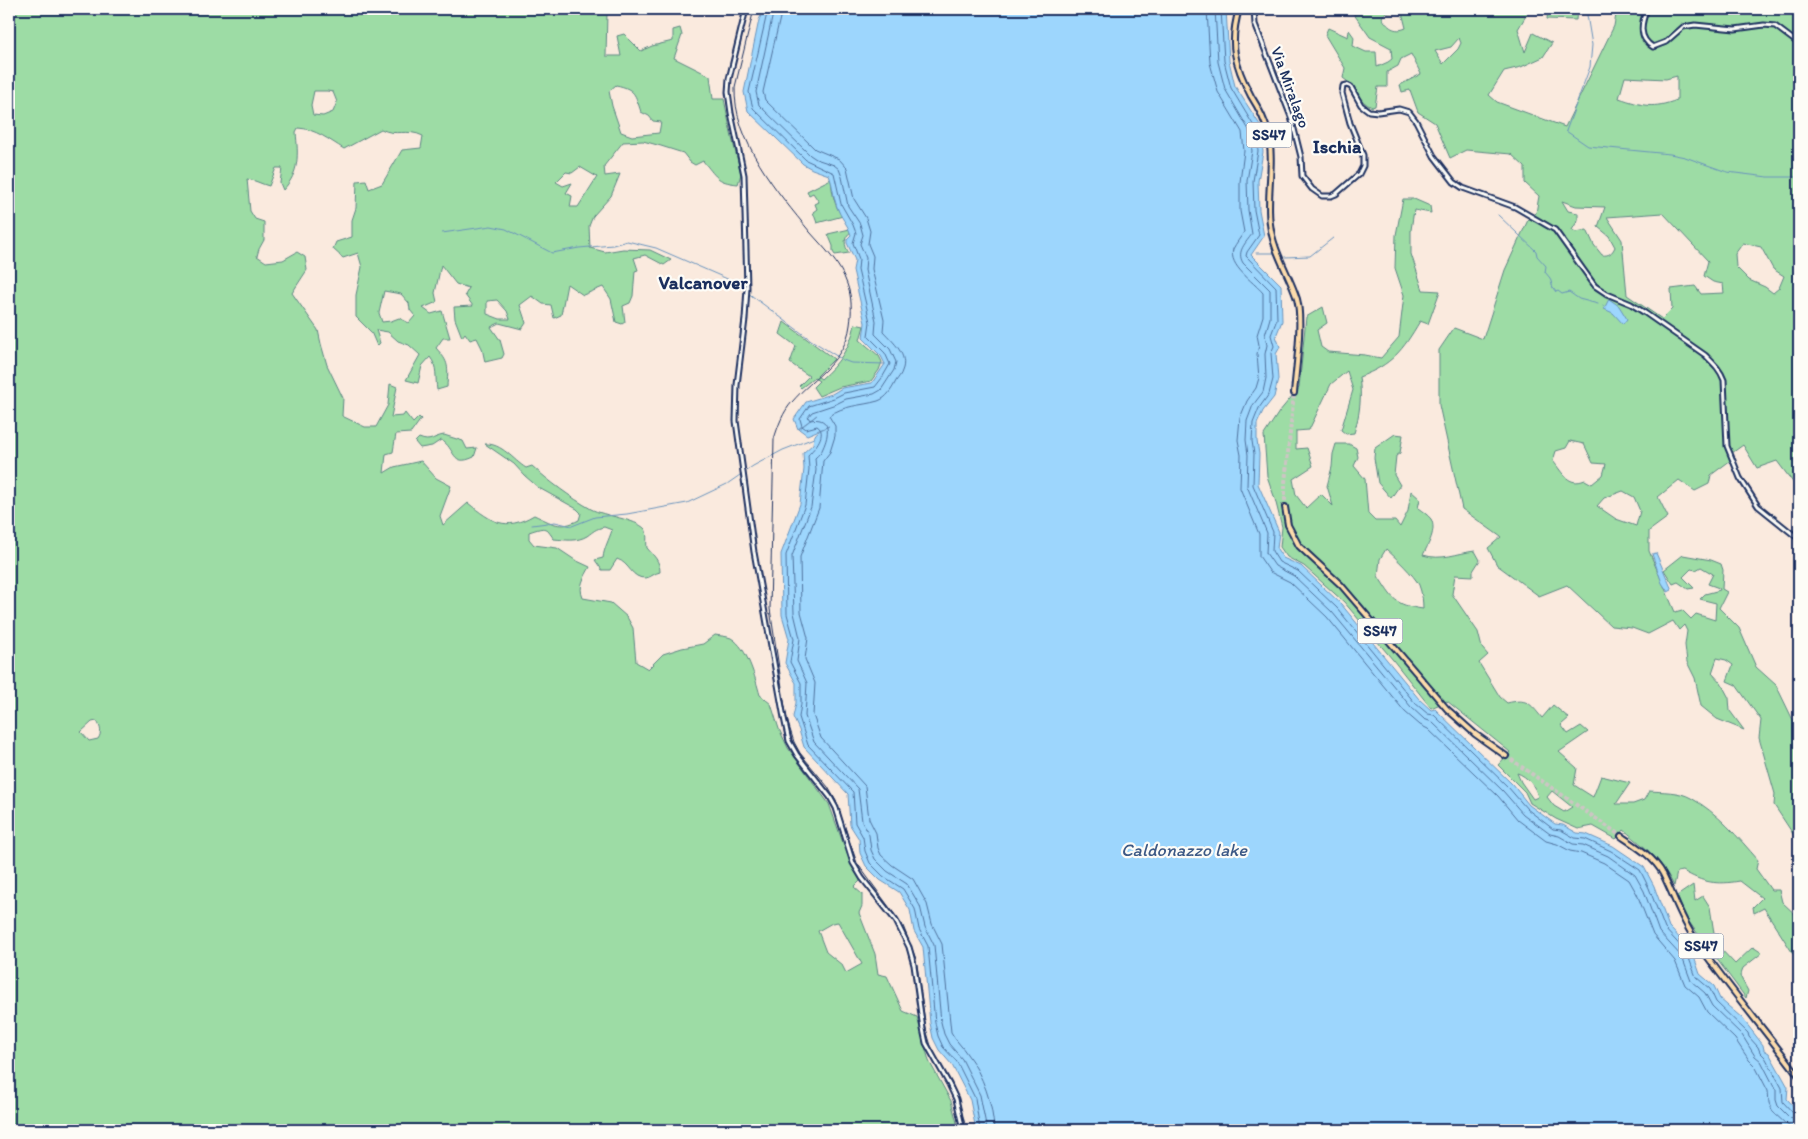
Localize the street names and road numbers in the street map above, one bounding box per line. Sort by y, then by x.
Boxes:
street label: Via Miralago [1267,44,1314,131]
road number: SS47 [1246,122,1292,148]
road number: SS47 [1358,618,1402,644]
road number: SS47 [1678,934,1724,958]

